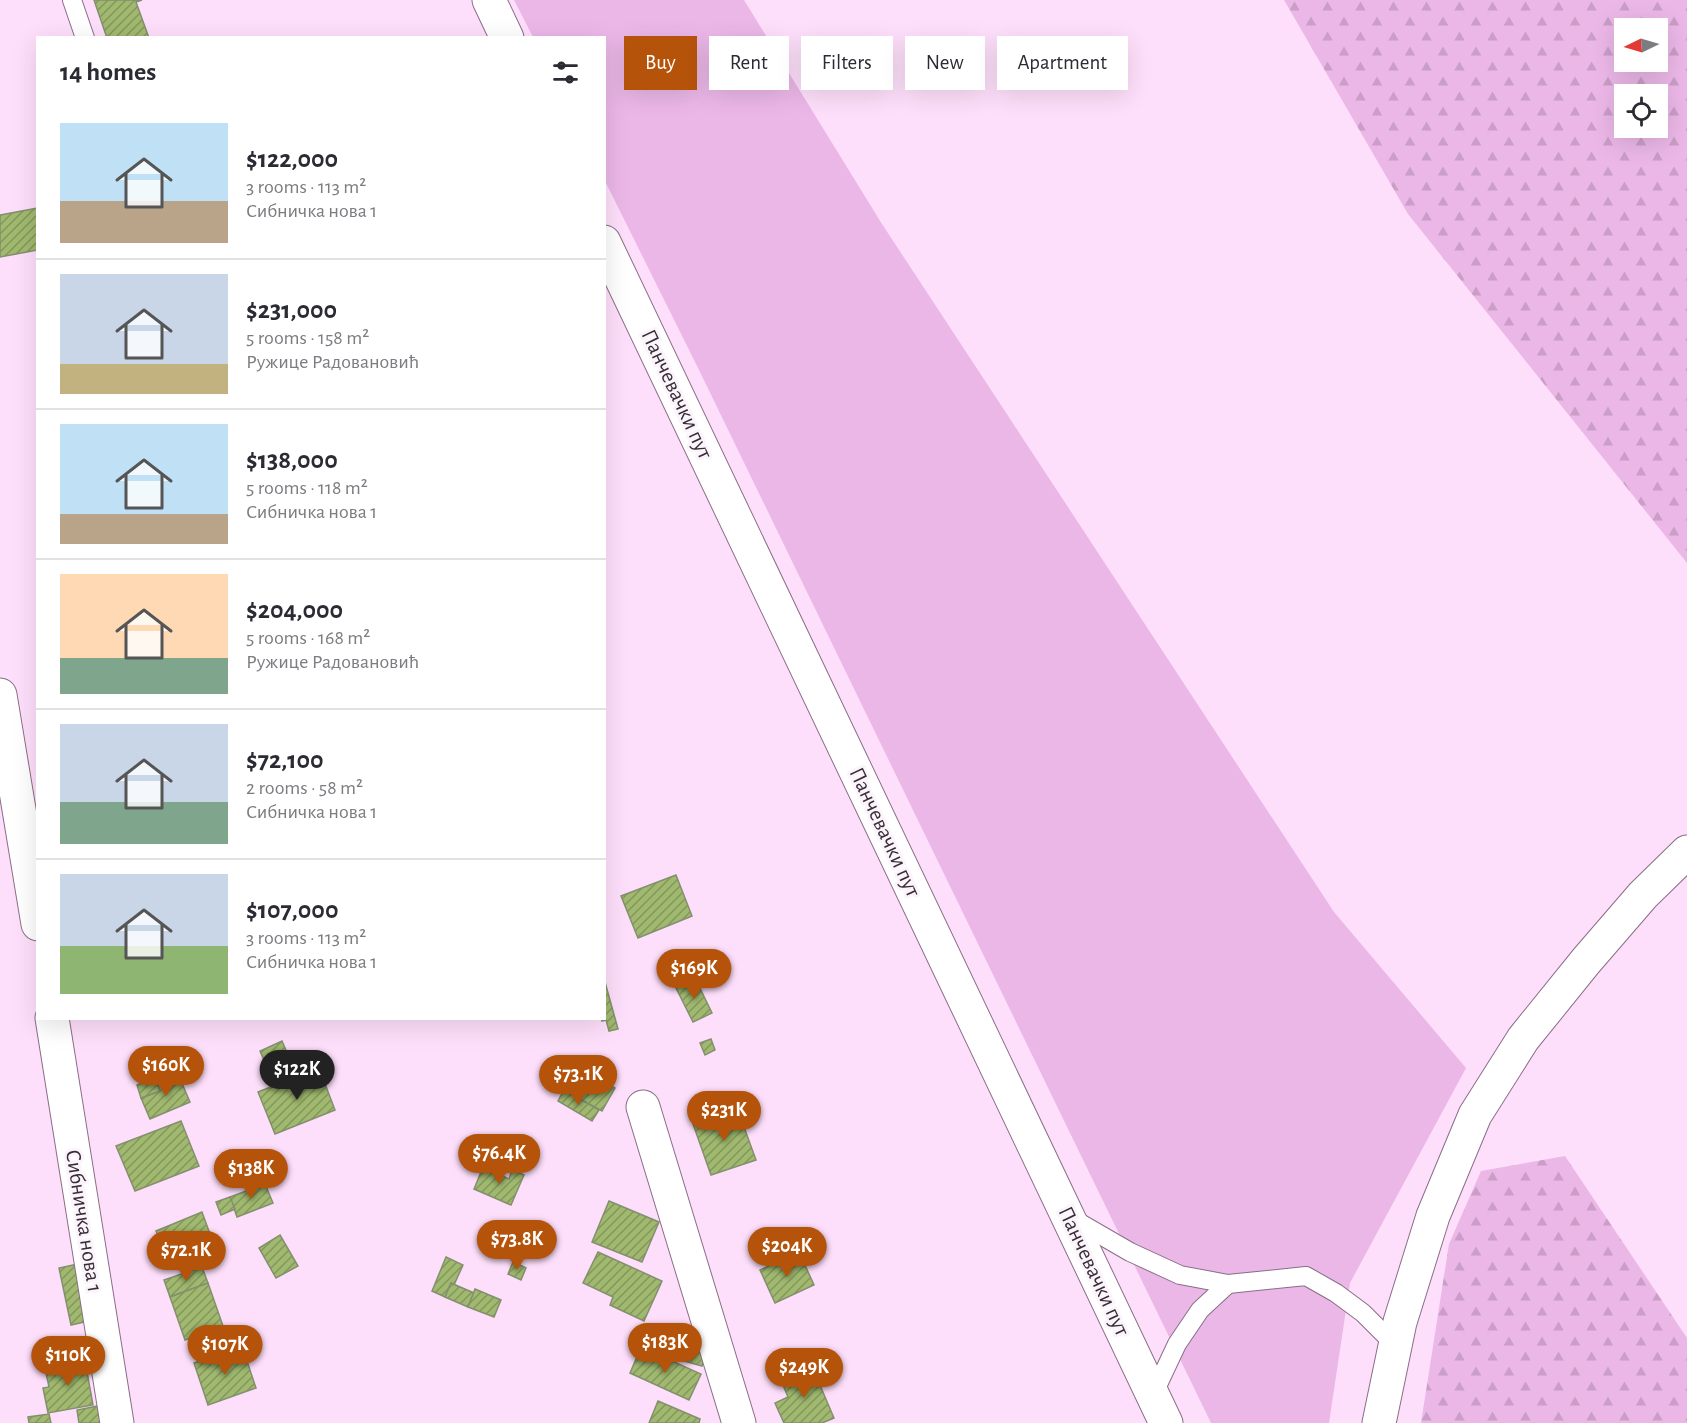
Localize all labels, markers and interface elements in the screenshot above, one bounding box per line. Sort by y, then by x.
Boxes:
north arrow [1614,18,1668,72]
map controls [1614,18,1668,138]
chip: Buy [624,36,697,90]
chip: Rent [709,36,789,90]
chip: Filters [801,36,893,90]
chip: New [905,36,985,90]
chip: Apartment [997,36,1128,90]
icon: filters [549,56,582,89]
text: 14 homes [60,59,156,85]
button: locate [1614,84,1668,138]
text: $122,000 [246,146,338,172]
icon: home [108,147,180,219]
text: 3 rooms · 113 m² [246,177,366,197]
text: Сибничка нова 1 [246,201,377,221]
text: $231,000 [246,297,337,323]
icon: home [108,298,180,370]
street label: Панчевачки пут [637,326,717,463]
text: 5 rooms · 158 m² [246,328,369,348]
text: Ружице Радовановић [246,352,419,372]
text: $138,000 [246,447,338,473]
icon: home [108,448,180,520]
text: 5 rooms · 118 m² [246,478,368,498]
text: Сибничка нова 1 [246,502,377,522]
text: $204,000 [246,597,343,623]
icon: home [108,598,180,670]
text: 5 rooms · 168 m² [246,628,370,648]
text: Ружице Радовановић [246,652,419,672]
text: $72,100 [246,747,324,773]
icon: home [108,748,180,820]
street label: Панчевачки пут [845,764,925,901]
text: 2 rooms · 58 m² [246,778,363,798]
text: Сибничка нова 1 [246,802,377,822]
text: $107,000 [246,897,338,923]
icon: home [108,898,180,970]
text: 3 rooms · 113 m² [246,928,366,948]
pin: $169K [652,949,736,1000]
text: Сибничка нова 1 [246,952,377,972]
text: $169K [670,958,718,978]
pin: $160K [124,1046,208,1097]
pin: $122K [255,1050,339,1101]
text: $160K [142,1055,190,1075]
pin: $73.1K [529,1055,627,1106]
text: $122K [274,1059,320,1079]
text: $73.1K [553,1064,603,1084]
pin: $231K [682,1091,766,1142]
text: $231K [701,1100,747,1120]
pin: $76.4K [450,1134,548,1185]
text: $76.4K [472,1143,526,1163]
street label: Сибничка нова 1 [62,1148,106,1294]
pin: $138K [209,1149,293,1200]
text: $138K [228,1158,274,1178]
street label: Панчевачки пут [1054,1203,1134,1340]
pin: $73.8K [468,1220,566,1271]
pin: $204K [745,1227,829,1278]
text: $73.8K [491,1229,543,1249]
pin: $72.1K [137,1231,235,1282]
text: $204K [762,1236,812,1256]
text: $72.1K [161,1240,211,1260]
pin: $183K [623,1323,707,1374]
pin: $107K [183,1325,267,1376]
text: $183K [642,1332,688,1352]
text: $107K [202,1334,248,1354]
pin: $110K [26,1336,110,1387]
text: $110K [45,1345,91,1365]
pin: $249K [762,1348,846,1399]
text: $249K [779,1357,829,1377]

